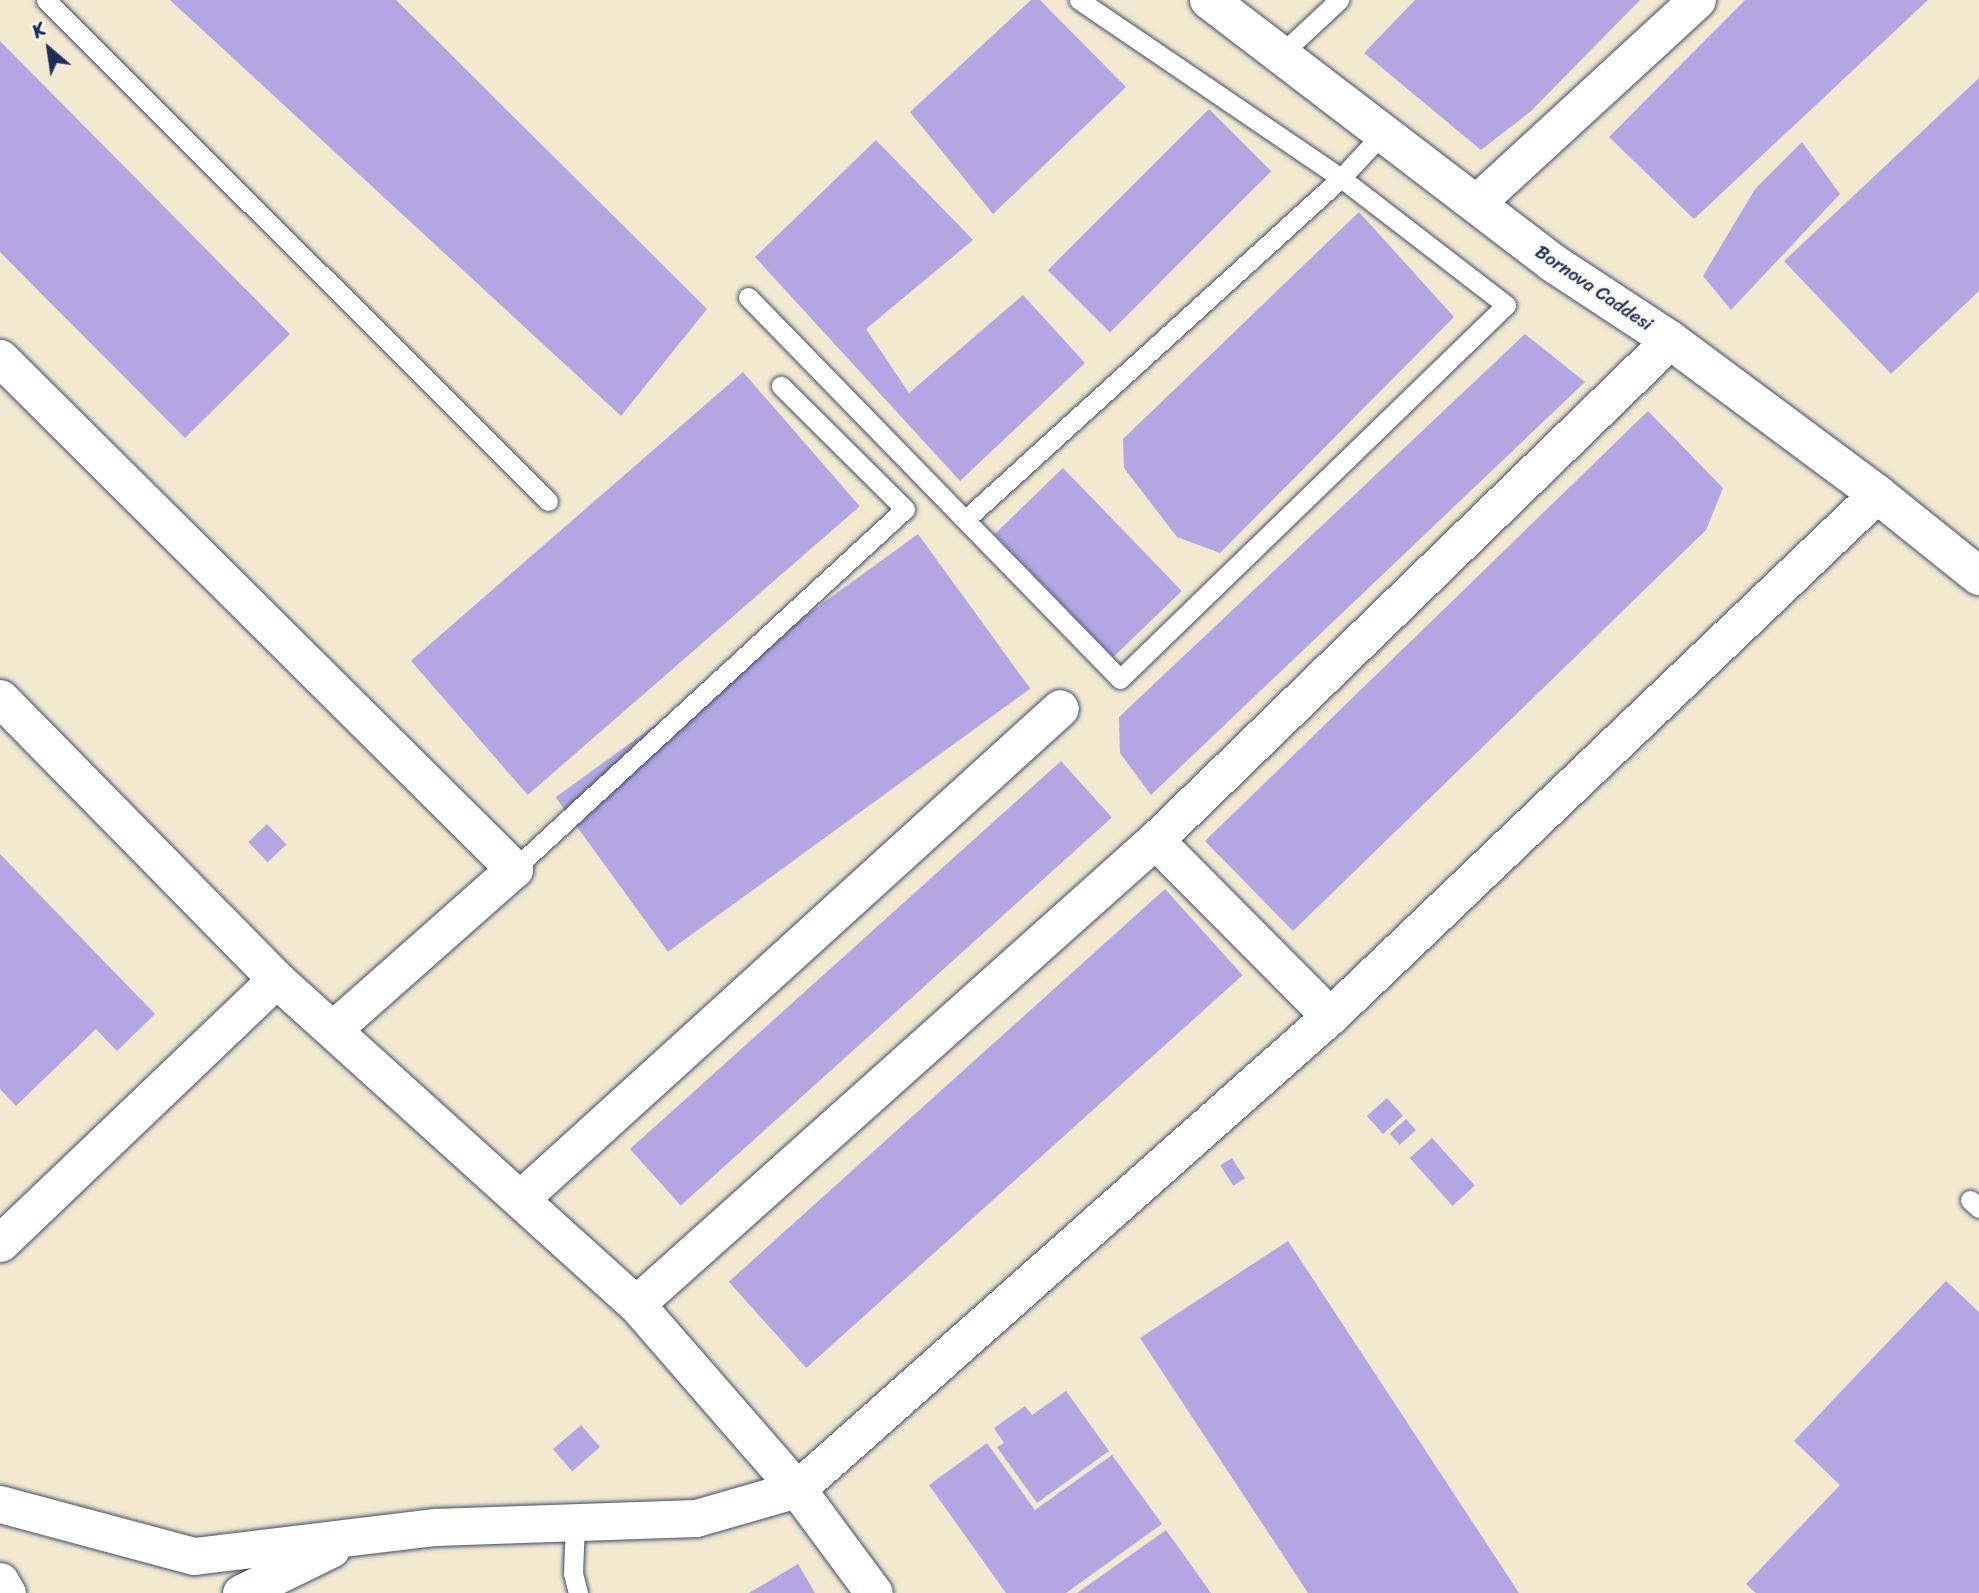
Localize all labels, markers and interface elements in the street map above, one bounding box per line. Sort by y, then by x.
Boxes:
text: K [26,13,52,47]
north arrow [14,14,84,84]
street label: Bornova Caddesi [1531,240,1657,336]

